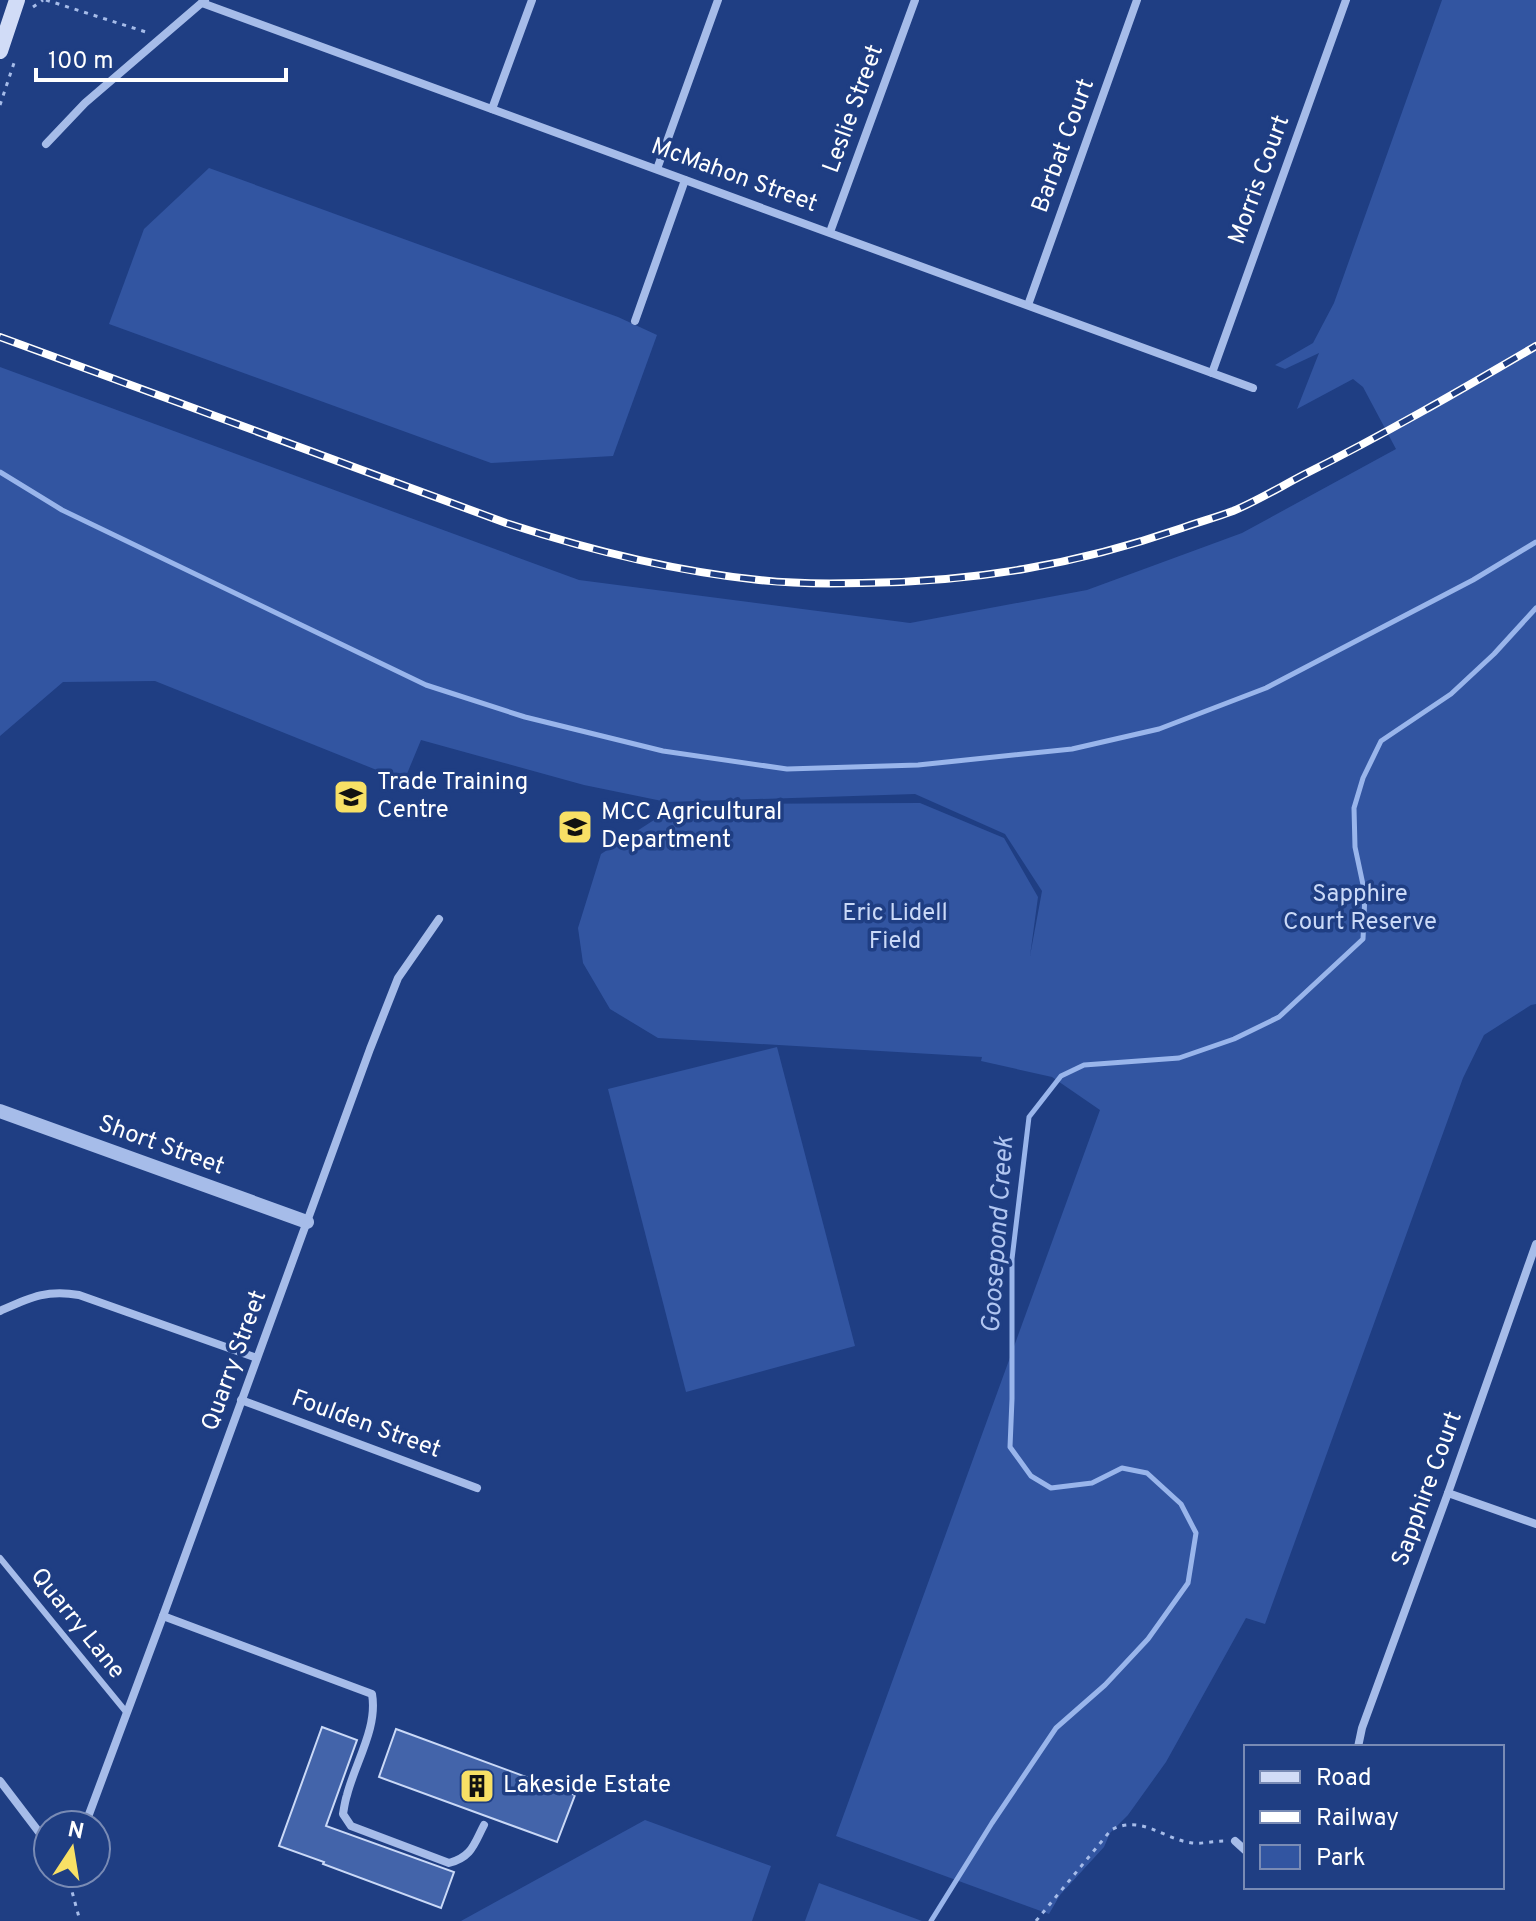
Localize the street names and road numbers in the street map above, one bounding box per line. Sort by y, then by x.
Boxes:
street label: Leslie Street [817,41,891,177]
street label: Barbat Court [1026,75,1102,217]
street label: Morris Court [1223,111,1297,249]
street label: McMahon Street [647,132,821,220]
street label: Short Street [94,1109,228,1183]
street label: Quarry Street [196,1287,274,1435]
street label: Foulden Street [287,1384,445,1466]
street label: Sapphire Court [1386,1407,1470,1571]
street label: Quarry Lane [23,1562,131,1686]

